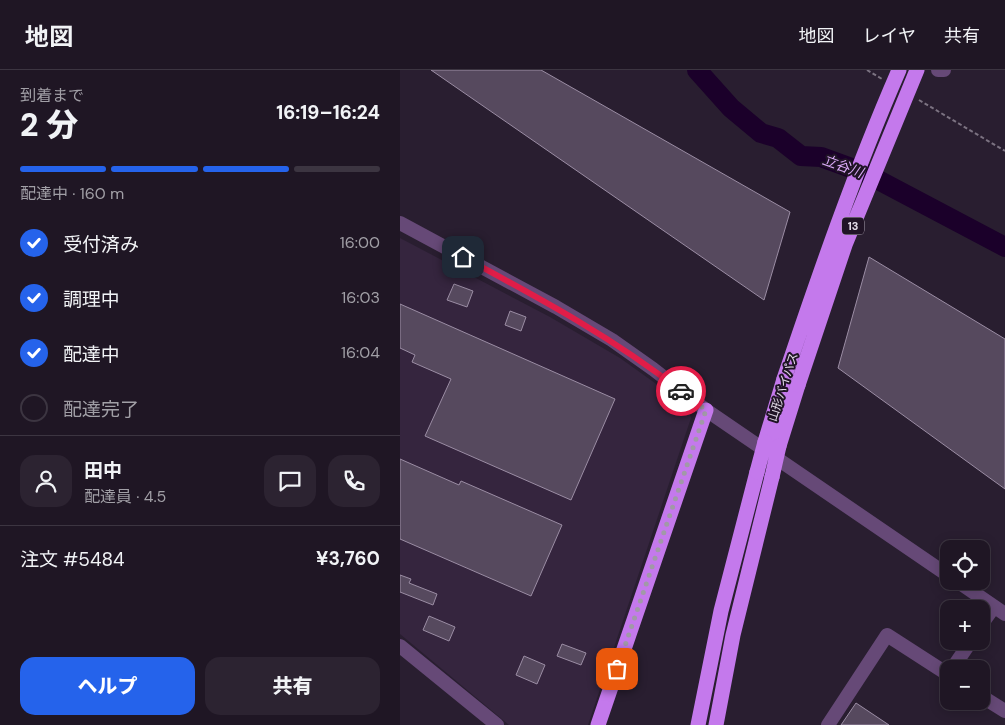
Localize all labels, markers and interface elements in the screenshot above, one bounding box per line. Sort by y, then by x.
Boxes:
text: 地図 [25,21,73,52]
text: 地図 [799,24,835,48]
text: レイヤ [863,24,916,48]
text: 共有 [944,24,980,48]
text: 到着まで [20,85,84,106]
text: 16:19–16:24 [276,100,380,125]
text: 2 分 [20,104,78,146]
water label: 立谷川 [820,150,868,182]
text: 配達中 · 160 m [20,183,124,204]
road number: 13 [842,218,864,234]
icon: check [20,229,48,257]
text: 受付済み [63,232,139,257]
text: 16:00 [340,232,380,253]
pin [442,236,484,278]
icon: home [449,243,477,271]
icon: check [20,284,48,312]
text: 調理中 [63,287,120,312]
text: 16:03 [341,287,380,308]
icon: check [20,339,48,367]
text: 配達中 [63,342,120,367]
text: 16:04 [341,342,380,363]
street label: 山形バイパス [764,350,802,424]
courier [656,366,706,416]
icon: car [667,377,695,405]
text: 配達完了 [63,397,139,422]
button: person [20,455,72,507]
button: chat [264,455,316,507]
button: phone [328,455,380,507]
text: 田中 [84,458,122,483]
text: 配達員 · 4.5 [84,486,166,507]
map controls [940,540,990,710]
button: locate [940,540,990,590]
text: ¥3,760 [316,546,380,571]
text: 注文 #5484 [20,547,125,572]
button: + [940,600,990,650]
pin [596,648,638,690]
icon: bag [603,655,631,683]
button: ヘルプ [20,657,195,715]
button: 共有 [205,657,380,715]
button: − [940,660,990,710]

